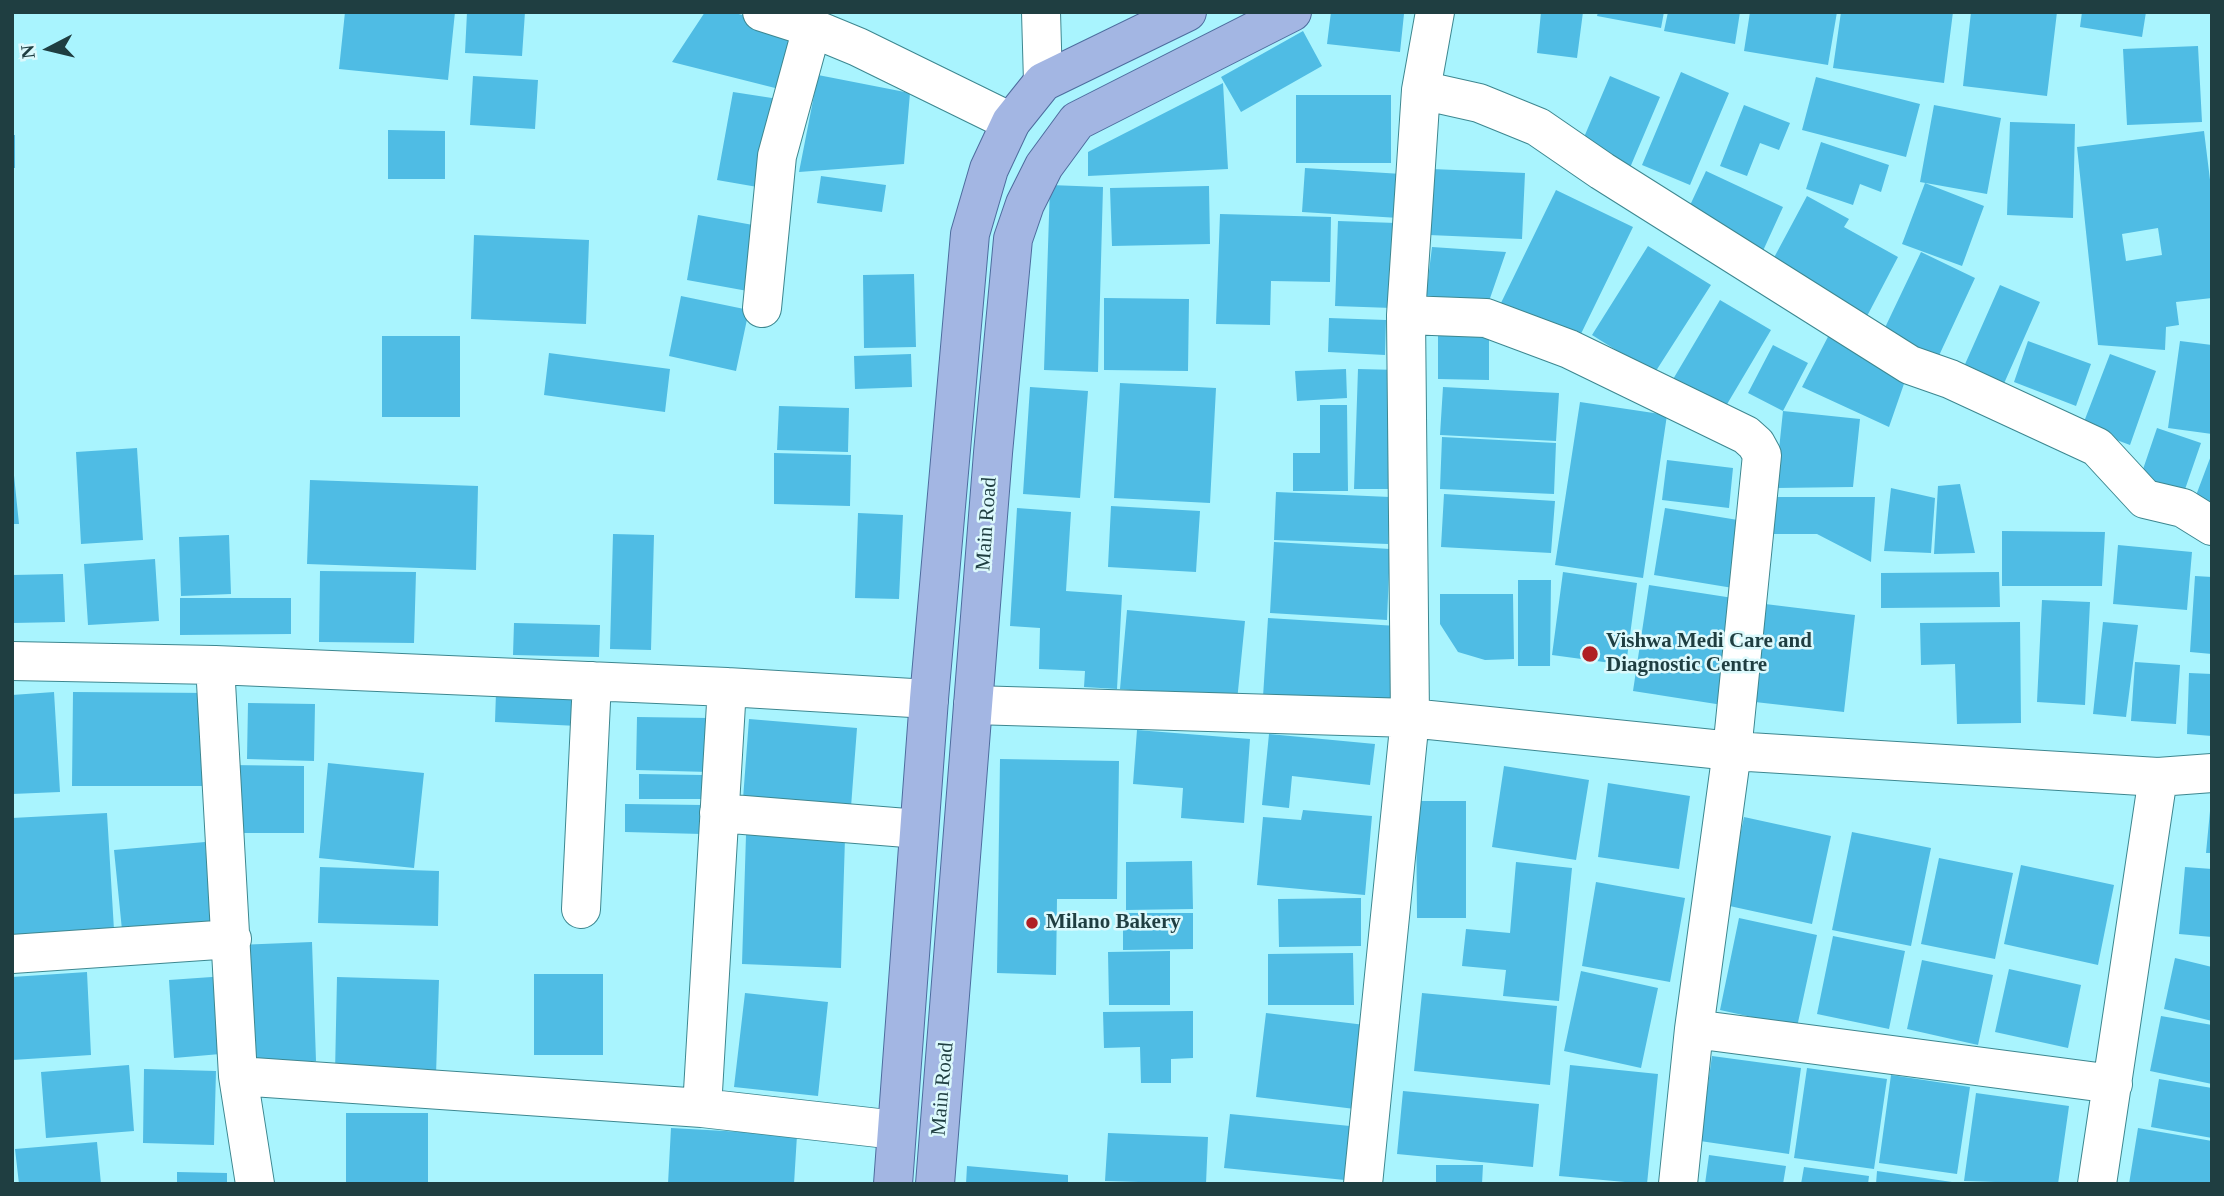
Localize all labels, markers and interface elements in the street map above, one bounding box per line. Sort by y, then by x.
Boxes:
north arrow [14,14,84,84]
text: N [16,44,39,60]
street label: Main Road [971,476,1003,572]
place label: Vishwa Medi Care and Diagnostic Centre [1606,629,1812,679]
marker: Vishwa Medi Care and Diagnostic Centre [1580,644,1600,664]
place label: Milano Bakery [1046,910,1181,936]
marker: Milano Bakery [1024,915,1040,931]
street label: Main Road [926,1041,960,1137]

